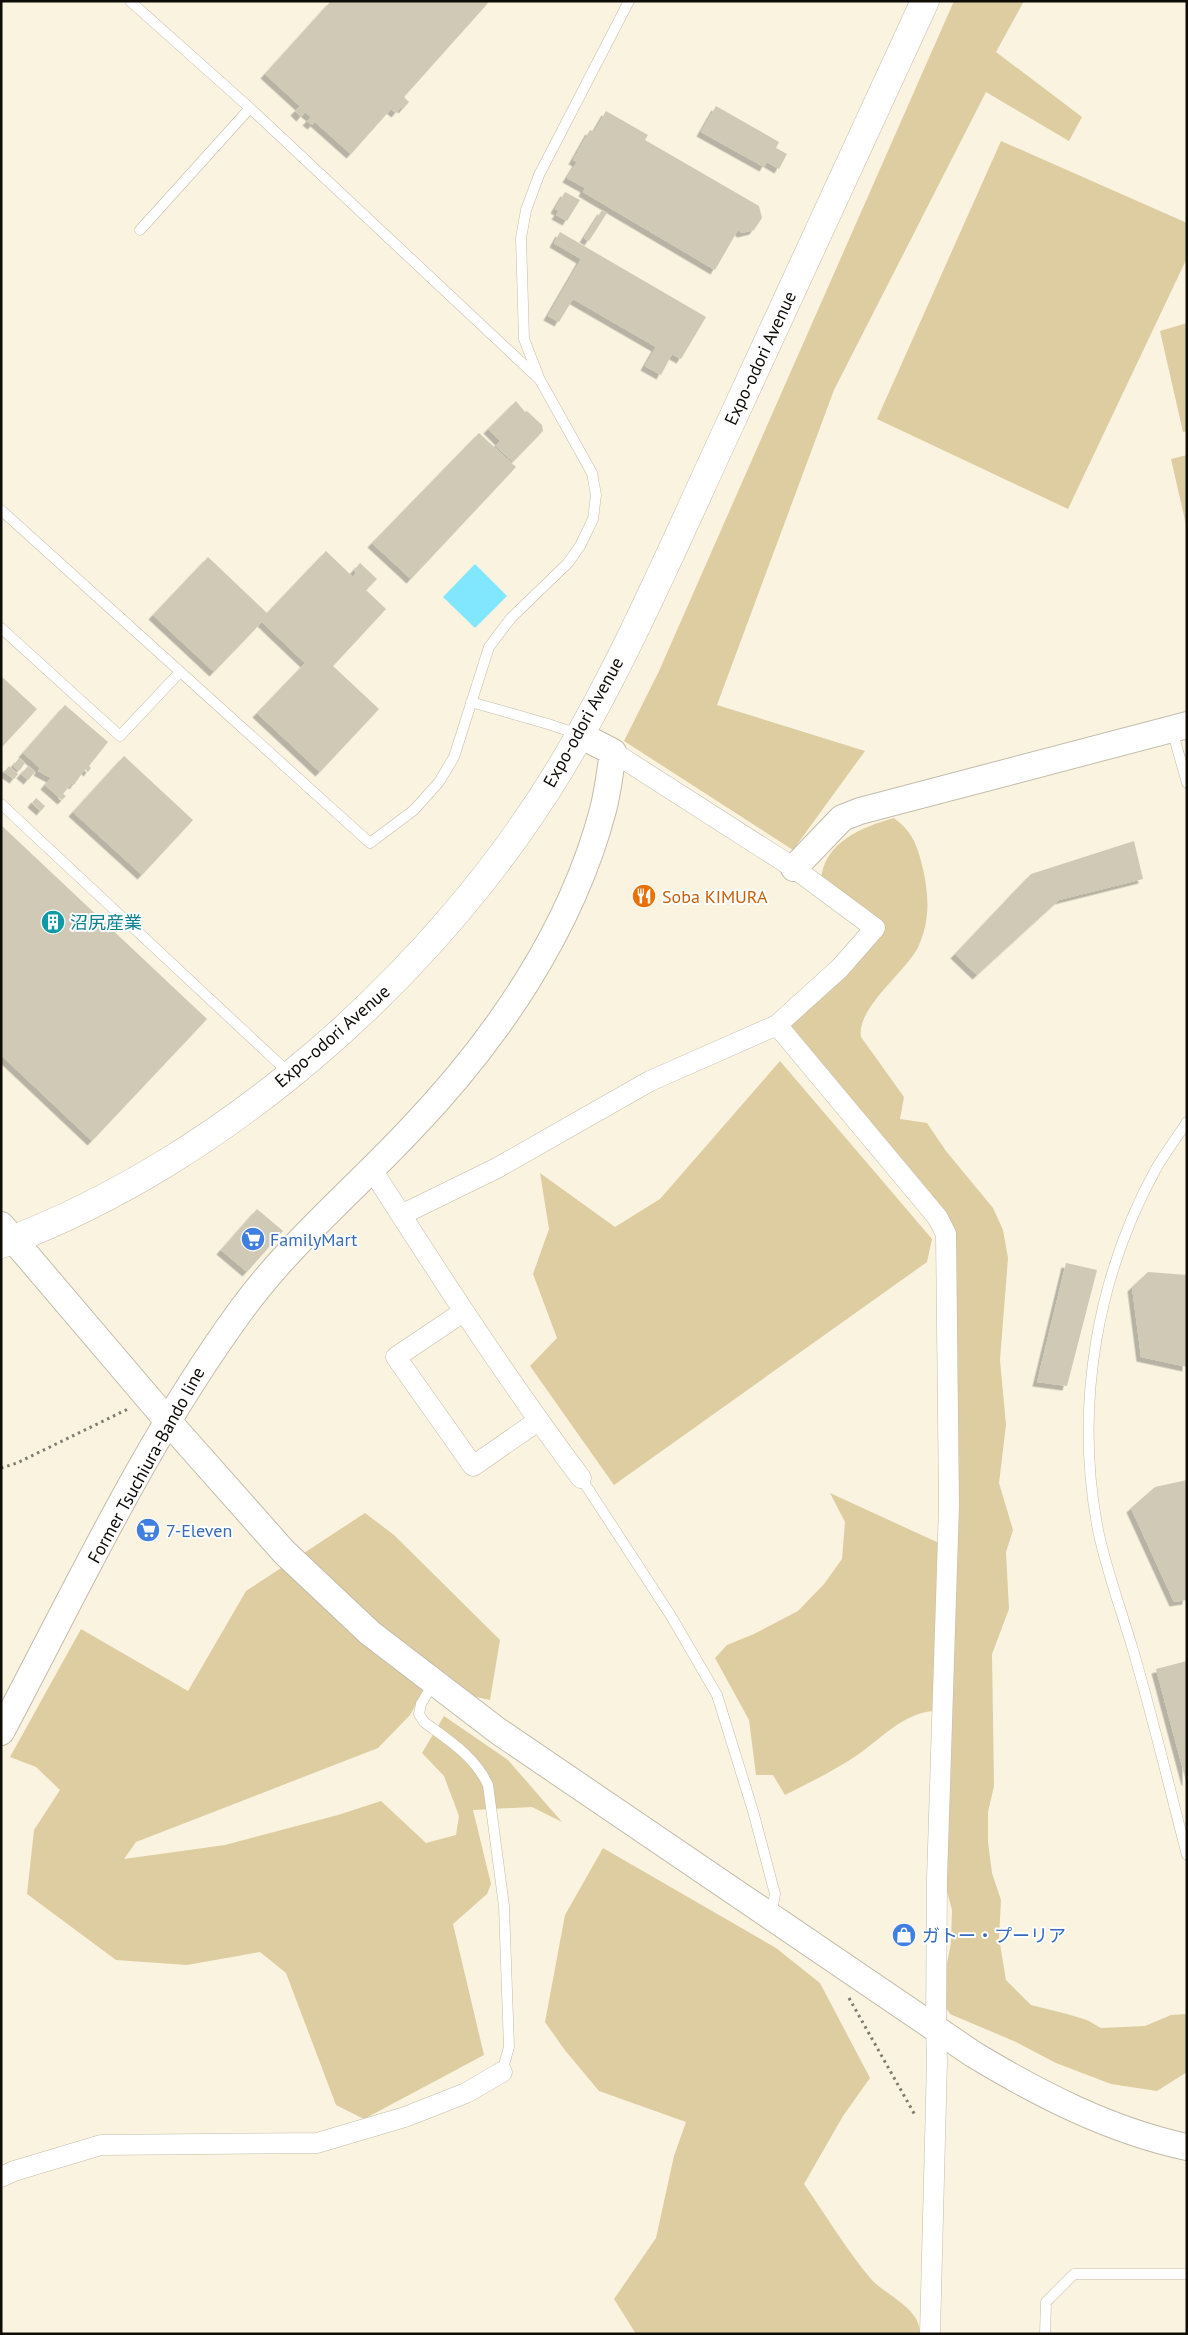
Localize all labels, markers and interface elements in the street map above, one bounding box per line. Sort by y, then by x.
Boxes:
street label: Expo-odori Avenue [719,287,801,429]
street label: Expo-odori Avenue [538,653,628,791]
restaurant icon: Soba KIMURA [631,883,657,909]
place label: Soba KIMURA [662,885,768,908]
building icon: 沼尻産業 [40,909,66,935]
place label: 沼尻産業 [70,911,142,934]
street label: Expo-odori Avenue [270,980,394,1092]
supermarket icon: FamilyMart [240,1226,266,1252]
place label: FamilyMart [270,1228,357,1251]
street label: Former Tsuchiura-Bando line [82,1363,210,1567]
supermarket icon: 7-Eleven [135,1517,161,1543]
place label: 7-Eleven [166,1519,232,1542]
shop icon: ガトー・プーリア [891,1922,917,1948]
place label: ガトー・プーリア [922,1924,1066,1947]

